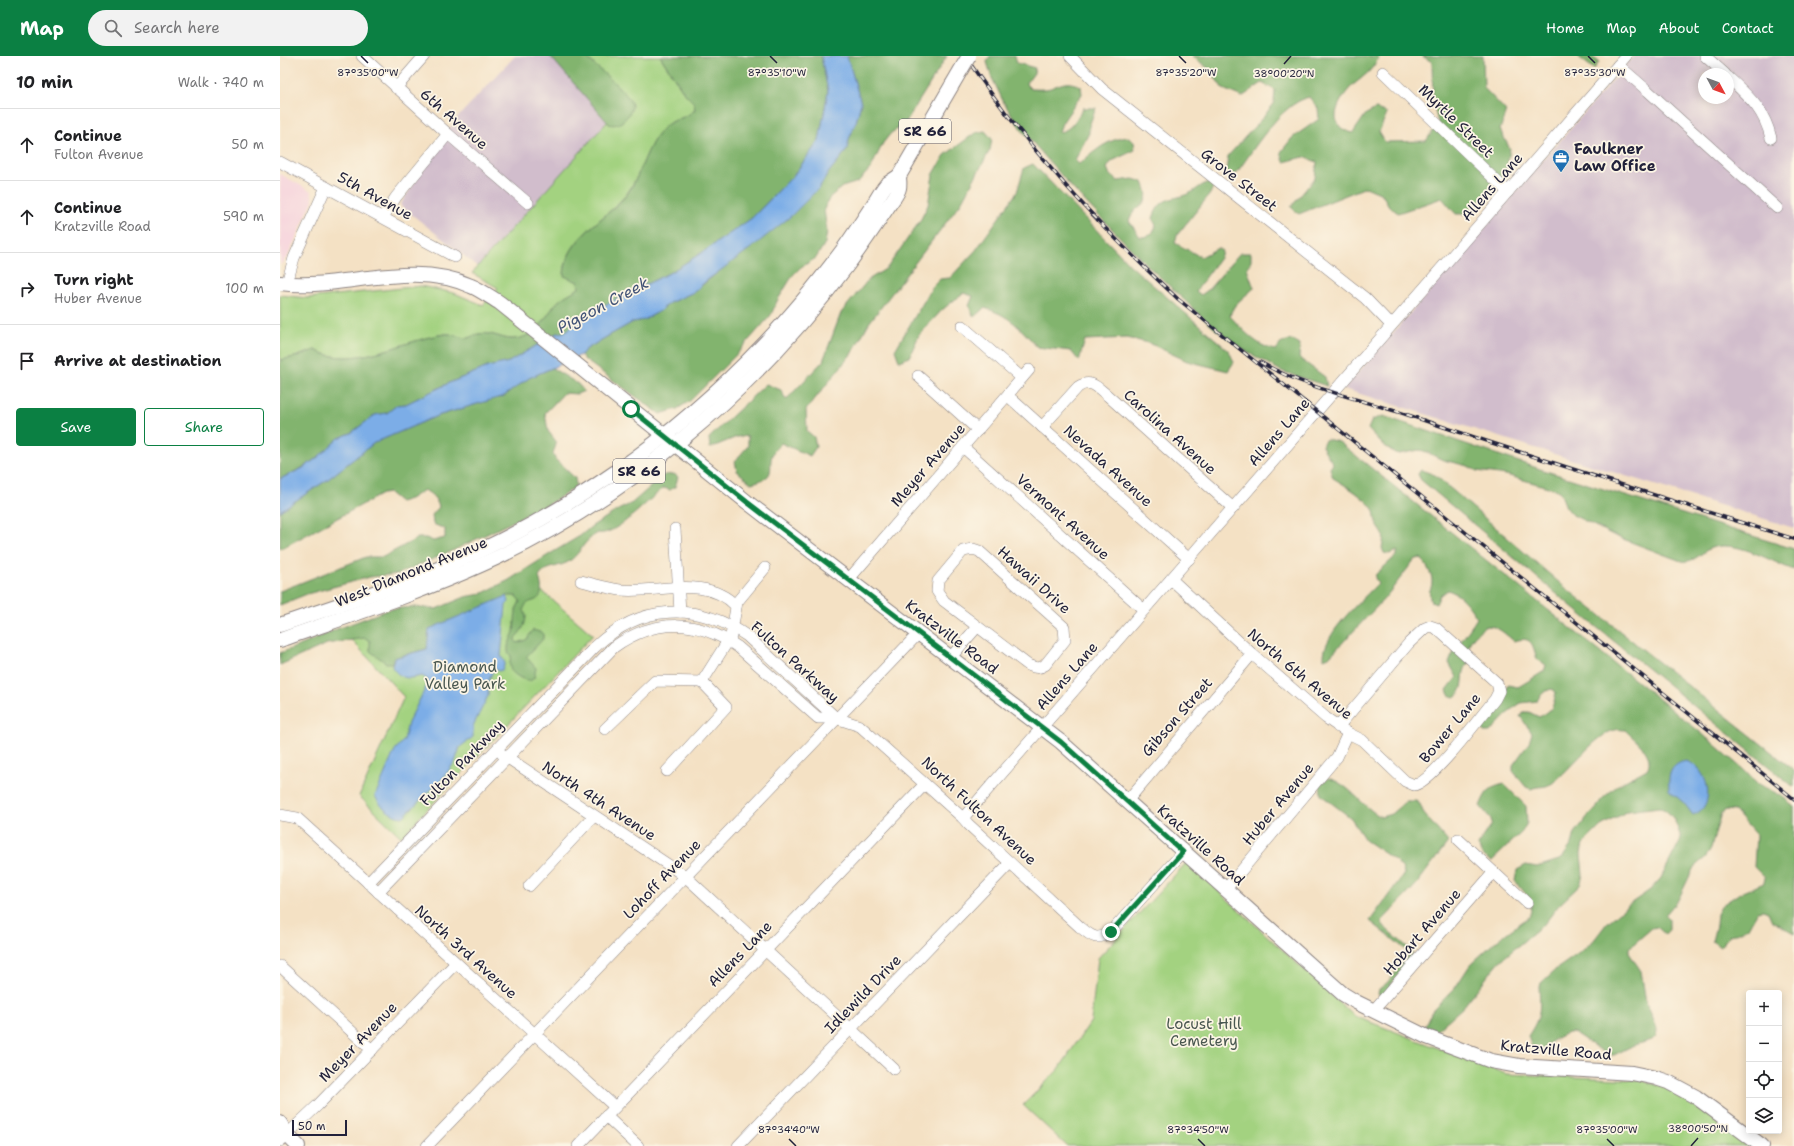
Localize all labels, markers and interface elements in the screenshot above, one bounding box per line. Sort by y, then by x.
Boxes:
search box [88,10,368,46]
text: Map [20,16,64,41]
icon: search [102,17,124,39]
text: Search here [134,18,220,38]
text: Home [1546,19,1585,37]
text: Map [1607,19,1637,37]
text: About [1659,19,1700,37]
text: Contact [1722,19,1774,37]
text: 87°35'00"W [337,66,399,79]
text: 87°35'10"W [748,66,807,79]
text: 87°35'20"W [1155,66,1217,79]
text: 87°35'30"W [1564,66,1626,79]
text: 38°00'20"N [1254,67,1314,80]
north arrow [1698,68,1734,104]
text: 10 min [16,71,73,93]
text: Walk · 740 m [178,74,264,91]
street label: Myrtle Street [1414,80,1498,162]
street label: 6th Avenue [416,84,492,154]
road number: SR 66 [899,119,951,143]
text: Continue [54,126,122,146]
icon: ahead [16,134,38,156]
text: 50 m [231,136,264,153]
place label: Faulkner Law Office [1574,139,1656,176]
street label: Grove Street [1197,144,1281,216]
text: Fulton Avenue [54,146,144,163]
street label: Allens Lane [1457,148,1527,226]
office icon: Faulkner Law Office [1551,148,1571,173]
street label: 5th Avenue [334,167,416,225]
text: Continue [54,198,122,218]
icon: ahead [16,206,38,228]
text: 590 m [223,208,264,225]
text: Kratzville Road [54,218,151,235]
text: Turn right [54,270,134,290]
water label: Pigeon Creek [554,272,652,338]
icon: right [16,278,38,300]
text: 100 m [225,280,264,297]
text: Huber Avenue [54,290,142,307]
icon: arrive [16,350,38,372]
text: Arrive at destination [54,351,222,371]
street label: Carolina Avenue [1119,385,1221,479]
street label: Allens Lane [1244,393,1314,471]
route start [622,400,640,418]
button: Save [16,408,136,446]
button: Share [144,408,264,446]
street label: Meyer Avenue [886,419,970,511]
street label: Nevada Avenue [1059,421,1157,511]
road number: SR 66 [613,459,665,483]
street label: Vermont Avenue [1012,470,1114,564]
street label: West Diamond Avenue [332,532,490,612]
street label: Hawaii Drive [993,542,1075,618]
street label: Kratzville Road [901,595,1003,679]
street label: Fulton Parkway [746,617,844,707]
street label: North 6th Avenue [1243,624,1357,724]
street label: Allens Lane [1032,637,1102,715]
park label: Diamond Valley Park [424,657,506,694]
street label: Gibson Street [1137,673,1217,761]
street label: Bower Lane [1415,689,1485,767]
street label: Fulton Parkway [416,715,508,811]
street label: North Fulton Avenue [917,752,1041,870]
street label: North 4th Avenue [538,757,660,845]
street label: Huber Avenue [1238,759,1318,849]
street label: Kratzville Road [1153,800,1250,890]
street label: Lohoff Avenue [619,835,705,923]
street label: Hobart Avenue [1379,884,1465,980]
street label: North 3rd Avenue [410,901,522,1003]
street label: Allens Lane [703,917,777,991]
route end [1102,923,1120,941]
street label: Idlewild Drive [820,950,906,1038]
map controls [1746,990,1782,1134]
button: + [1746,990,1782,1026]
street label: Meyer Avenue [315,997,401,1087]
park label: Locust Hill Cemetery [1166,1014,1242,1051]
button: − [1746,1026,1782,1062]
street label: Kratzville Road [1499,1035,1613,1065]
button: locate [1746,1062,1782,1098]
button: layers [1746,1098,1782,1134]
scale bar [292,1118,347,1137]
text: 50 m [298,1119,326,1134]
text: 38°00'50"N [1668,1122,1728,1135]
text: 87°34'40"W [758,1123,820,1136]
text: 87°34'50"W [1167,1123,1229,1136]
text: 87°35'00"W [1576,1123,1638,1136]

